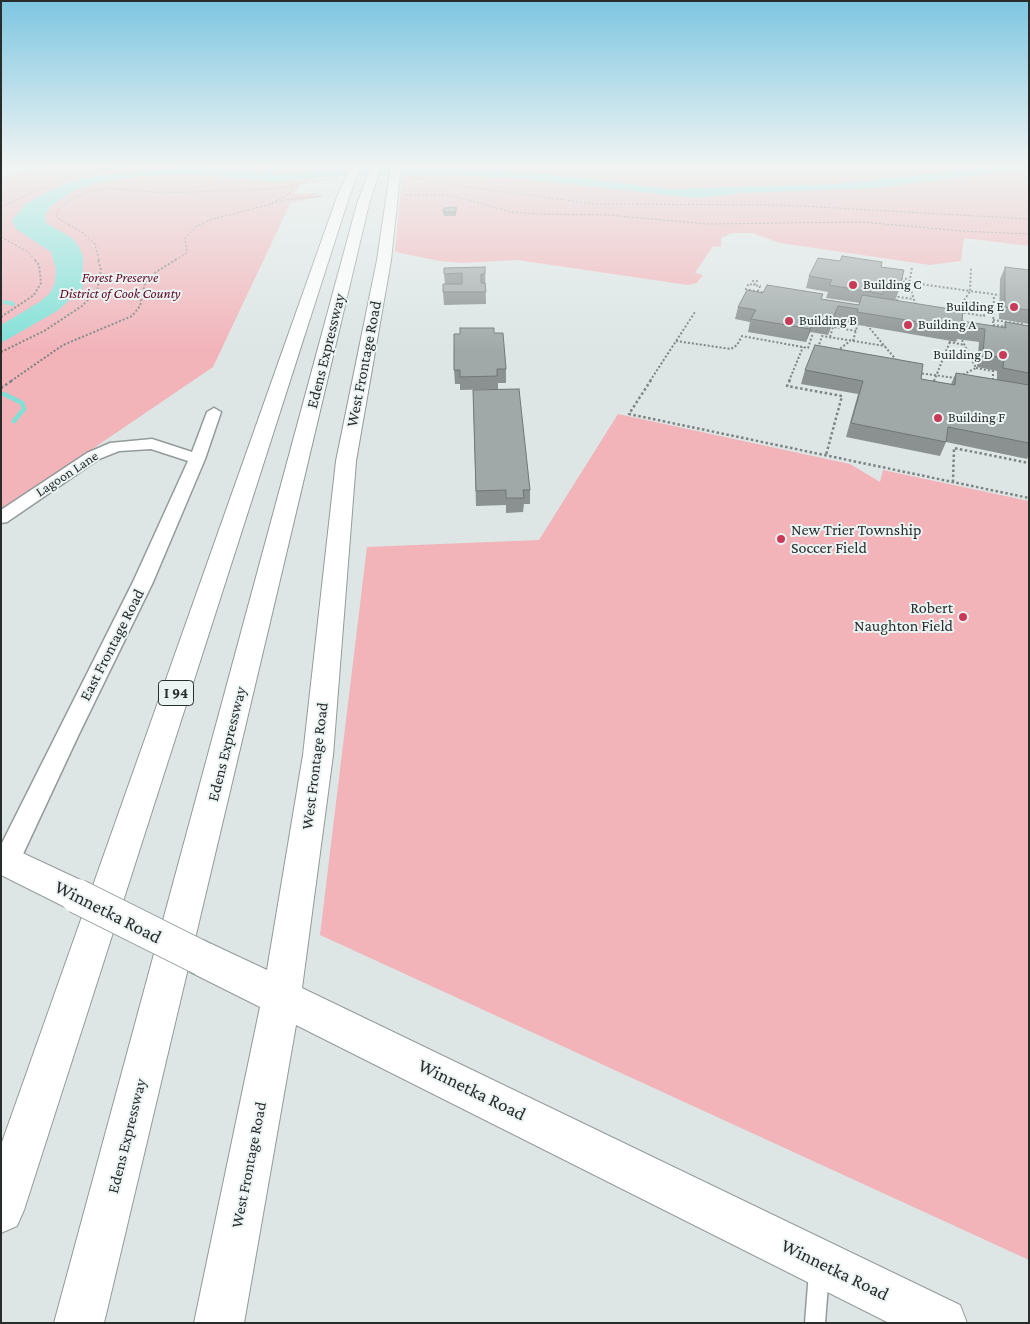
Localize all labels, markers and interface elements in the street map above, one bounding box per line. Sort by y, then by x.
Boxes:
park label: Forest Preserve District of Cook County [59,270,181,302]
place label: Building C [863,277,922,293]
marker: Building C [847,279,859,291]
street label: Edens Expressway [302,292,350,410]
street label: West Frontage Road [342,299,386,429]
place label: Building E [946,299,1004,315]
marker: Building E [1008,301,1020,313]
place label: Building B [799,313,857,329]
marker: Building B [783,315,795,327]
place label: Building A [918,317,976,333]
marker: Building A [902,319,914,331]
place label: Building D [933,347,993,363]
marker: Building D [997,349,1009,361]
place label: Building F [948,410,1005,426]
marker: Building F [932,412,944,424]
street label: Lagoon Lane [33,448,101,500]
place label: New Trier Township Soccer Field [791,520,921,558]
marker: New Trier Township Soccer Field [775,533,787,545]
street label: East Frontage Road [76,586,148,704]
place label: Robert Naughton Field [854,598,953,636]
marker: Robert Naughton Field [957,611,969,623]
road number: I 94 [158,680,194,706]
street label: Edens Expressway [203,685,251,803]
street label: West Frontage Road [298,701,332,831]
street label: Winnetka Road [51,875,165,949]
street label: Winnetka Road [414,1054,530,1126]
street label: Edens Expressway [103,1077,151,1195]
street label: West Frontage Road [227,1100,271,1230]
street label: Winnetka Road [777,1234,893,1306]

